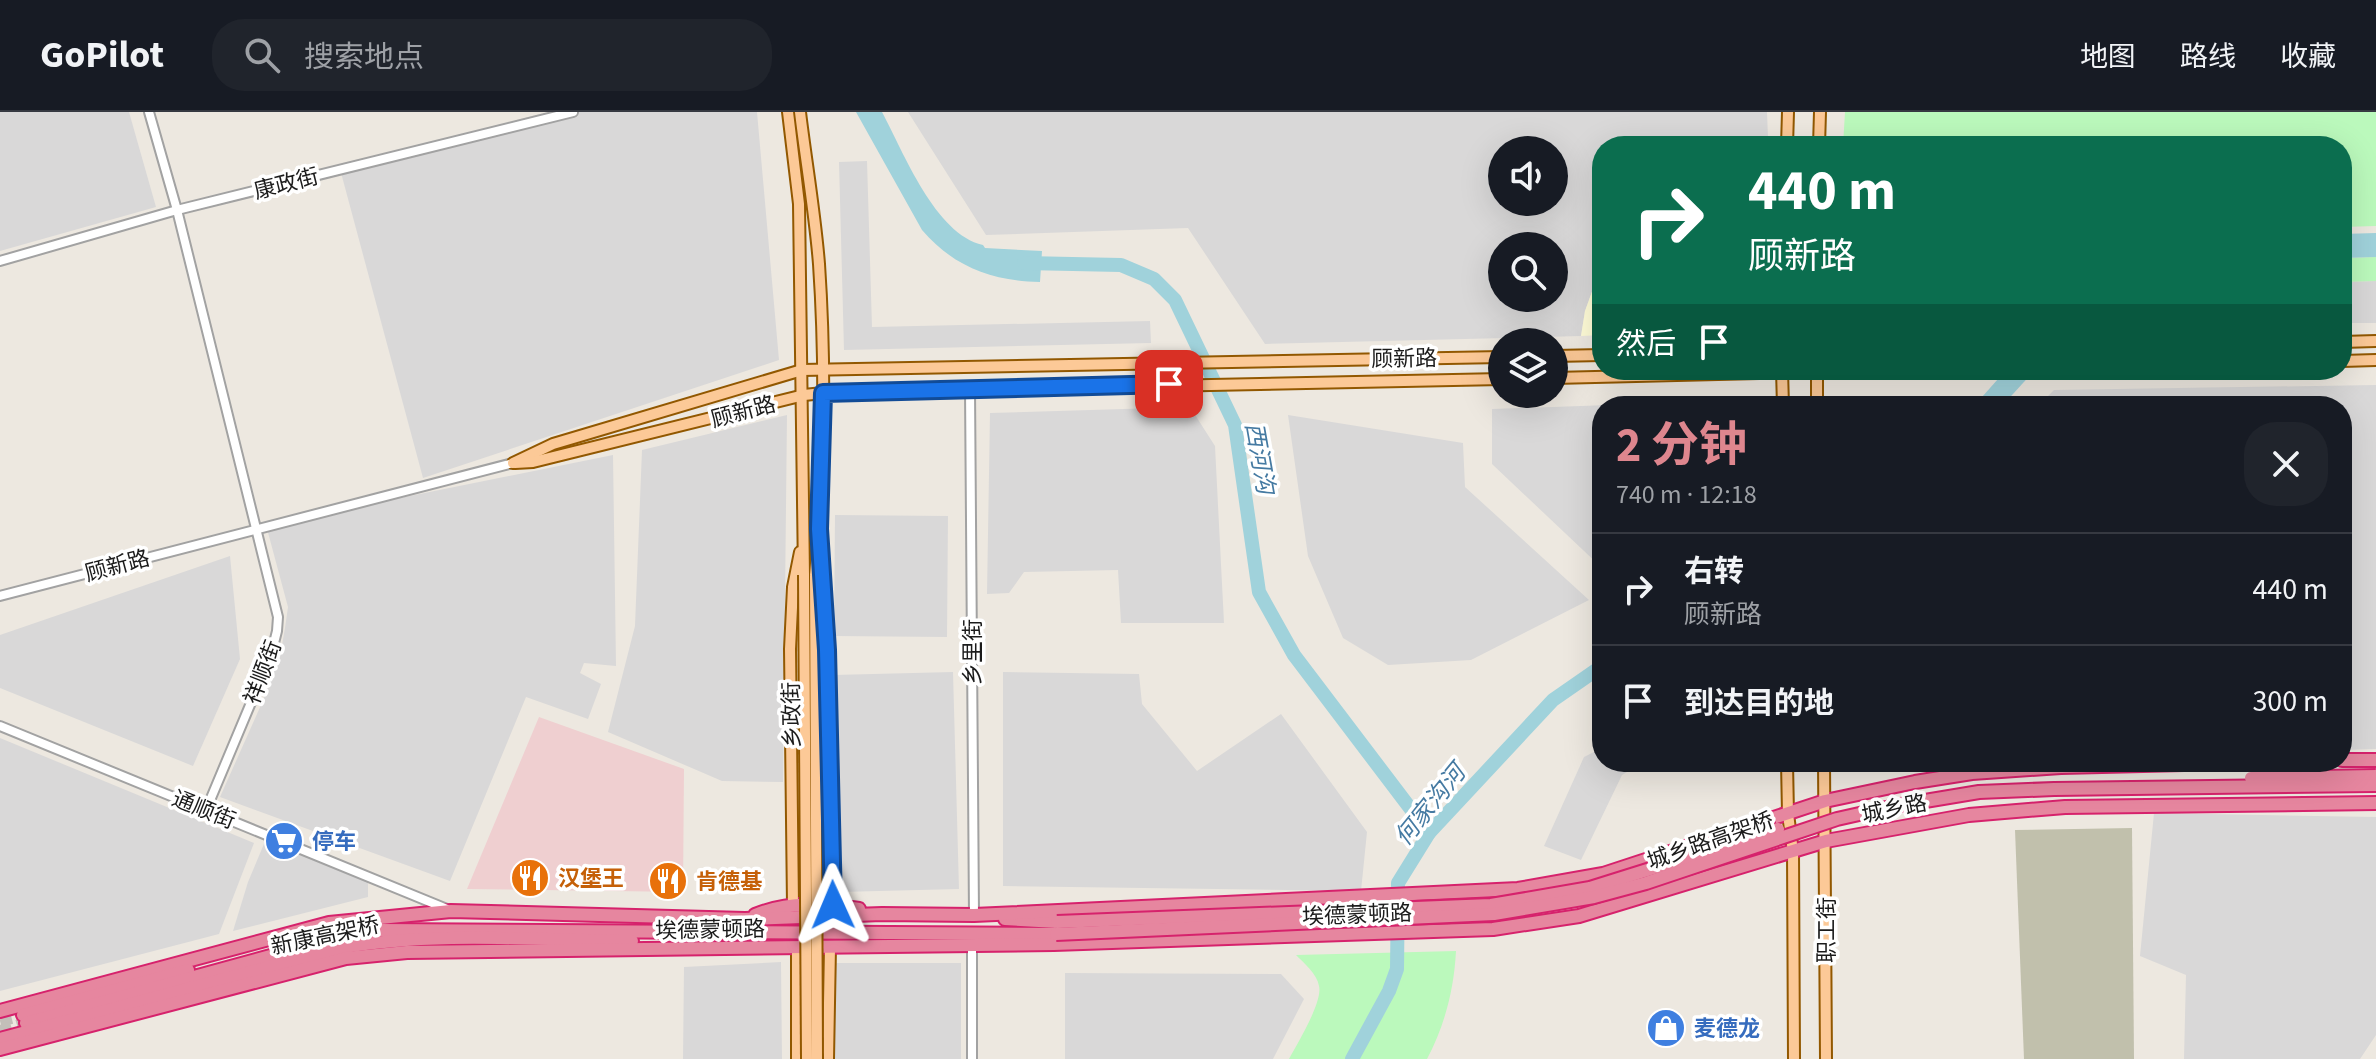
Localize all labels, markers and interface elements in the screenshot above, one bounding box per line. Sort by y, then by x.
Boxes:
search box [212,19,772,91]
text: GoPilot [40,28,164,82]
icon: search [240,33,284,77]
text: 搜索地点 [304,36,424,79]
text: 地图 [2080,37,2136,77]
text: 路线 [2180,37,2236,77]
text: 收藏 [2280,37,2336,77]
map controls [1488,136,1568,408]
button: sound [1488,136,1568,216]
text: 440 m [1748,152,1896,231]
street label: 康政街 [250,160,322,207]
icon: right [1616,168,1720,272]
text: 顾新路 [1748,231,1856,282]
button: search [1488,232,1568,312]
icon: arrive [1692,320,1736,364]
text: 然后 [1616,323,1676,366]
button: layers [1488,328,1568,408]
street label: 顾新路 [1371,342,1437,376]
pin [1135,350,1203,418]
icon: arrive [1147,362,1191,406]
street label: 顾新路 [707,388,779,436]
text: 2 分钟 [1616,412,1747,480]
water label: 西河沟 [1236,420,1284,500]
button: close [2244,422,2328,506]
text: 740 m · 12:18 [1616,476,1757,513]
street label: 顾新路 [81,542,153,590]
text: 右转 [1684,550,1744,593]
icon: right [1616,567,1660,611]
text: 440 m [2252,568,2328,611]
text: 顾新路 [1684,596,1762,633]
street label: 乡里街 [957,619,989,685]
street label: 祥顺街 [236,636,290,709]
icon: arrive [1616,679,1660,723]
text: 300 m [2252,680,2328,723]
street label: 乡政街 [775,682,809,748]
text: 到达目的地 [1684,682,1834,725]
water label: 何家沟河 [1387,754,1477,854]
street label: 通顺街 [167,783,240,837]
street label: 城乡路 [1859,787,1930,831]
street label: 城乡路高架桥 [1643,804,1778,878]
supermarket icon: 停车 [263,820,305,862]
place label: 停车 [312,826,356,858]
restaurant icon: 汉堡王 [509,857,551,899]
restaurant icon: 肯德基 [647,860,689,902]
place label: 汉堡王 [558,863,624,895]
position arrow [791,863,875,947]
place label: 肯德基 [696,866,762,898]
street label: 埃德蒙顿路 [1302,897,1413,933]
street label: 职工街 [1811,897,1843,963]
street label: 新康高架桥 [268,909,382,963]
street label: 埃德蒙顿路 [655,913,765,947]
shop icon: 麦德龙 [1645,1007,1687,1049]
place label: 麦德龙 [1694,1013,1760,1045]

